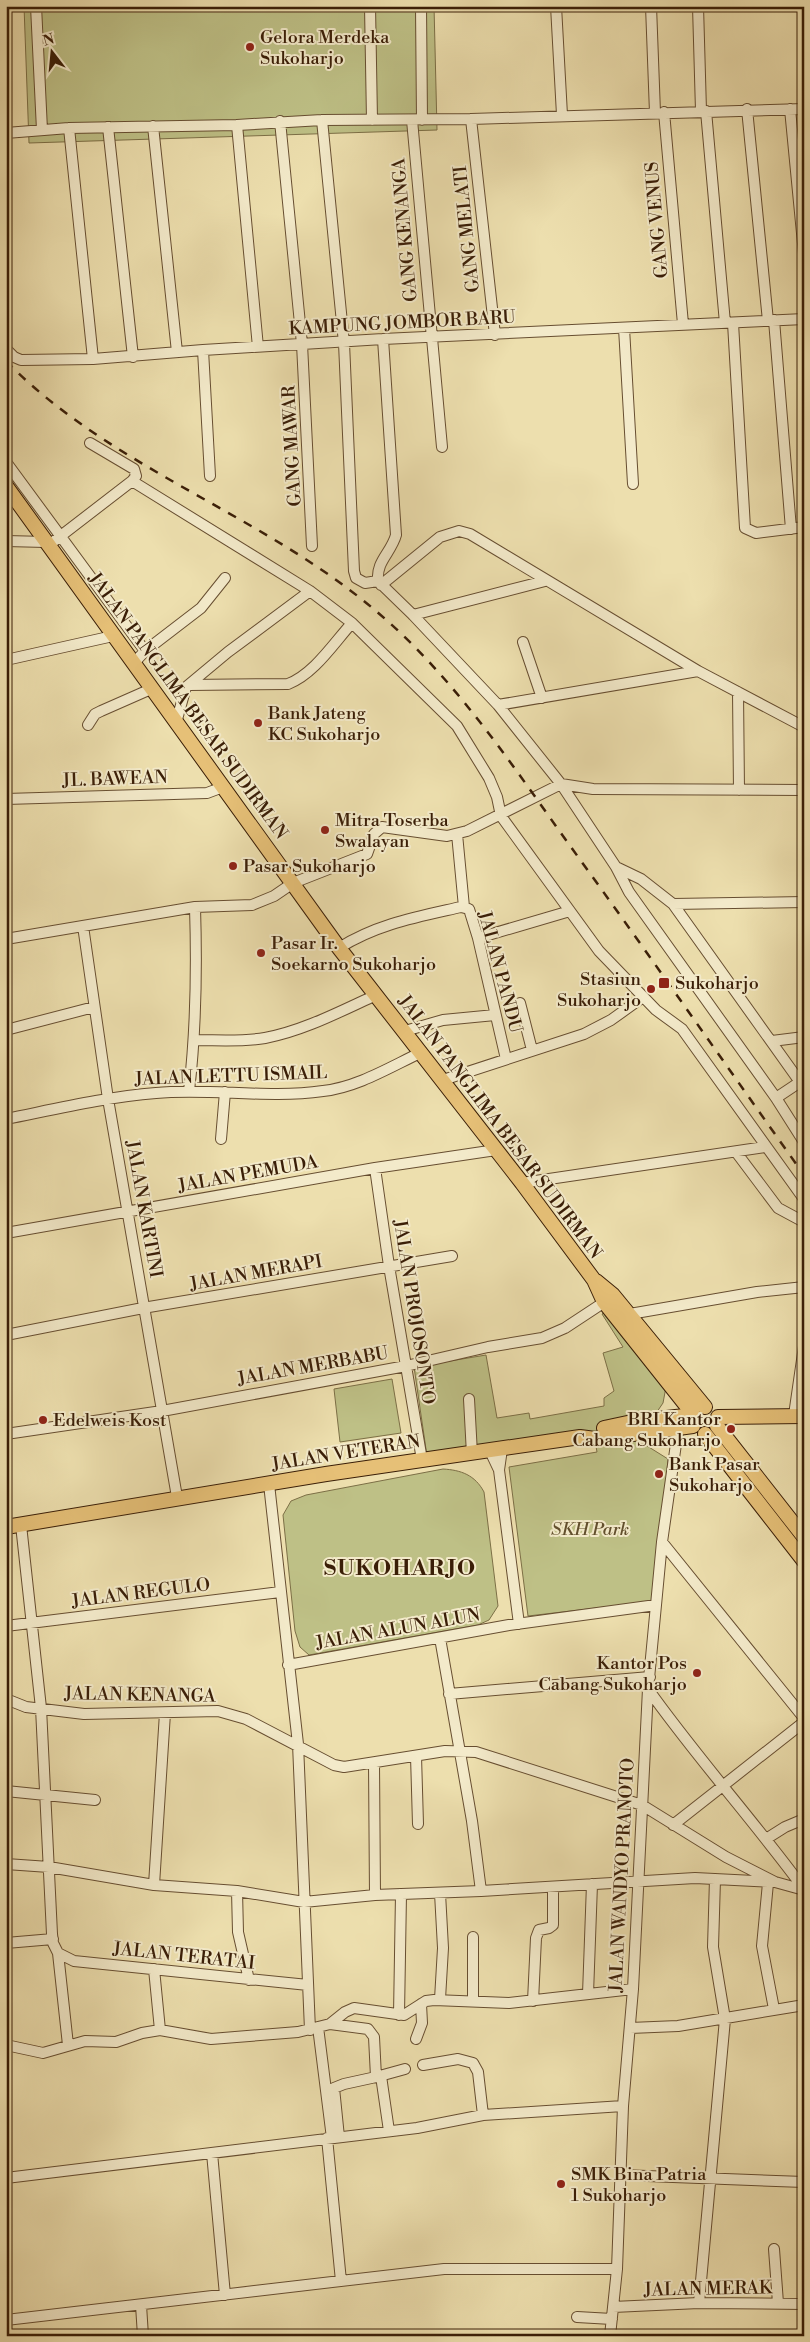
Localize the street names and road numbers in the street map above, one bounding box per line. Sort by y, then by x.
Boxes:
street label: GANG KENANGA [387,157,423,303]
street label: GANG VENUS [640,161,674,279]
street label: GANG MELATI [449,164,485,293]
street label: KAMPUNG JOMBOR BARU [288,306,517,340]
street label: GANG MAWAR [277,384,307,507]
street label: JALAN PANGLIMA BESAR SUDIRMAN [83,567,293,844]
street label: JL. BAWEAN [61,766,169,792]
street label: JALAN PANDU [472,908,527,1036]
street label: JALAN PANGLIMA BESAR SUDIRMAN [393,990,607,1264]
street label: JALAN LETTU ISMAIL [133,1061,328,1091]
street label: JALAN KARTINI [120,1138,167,1280]
street label: JALAN PEMUDA [175,1150,320,1198]
street label: JALAN PROJOSONTO [388,1217,440,1406]
street label: JALAN MERAPI [187,1250,324,1296]
street label: JALAN MERBABU [235,1341,391,1391]
street label: JALAN VETERAN [269,1430,423,1476]
street label: JALAN REGULO [69,1573,212,1613]
street label: JALAN ALUN ALUN [313,1603,483,1655]
street label: JALAN KENANGA [63,1682,216,1708]
street label: JALAN WANDYO PRANOTO [604,1757,640,1994]
street label: JALAN TERATAI [111,1937,256,1975]
street label: JALAN MERAK [643,2276,774,2302]

